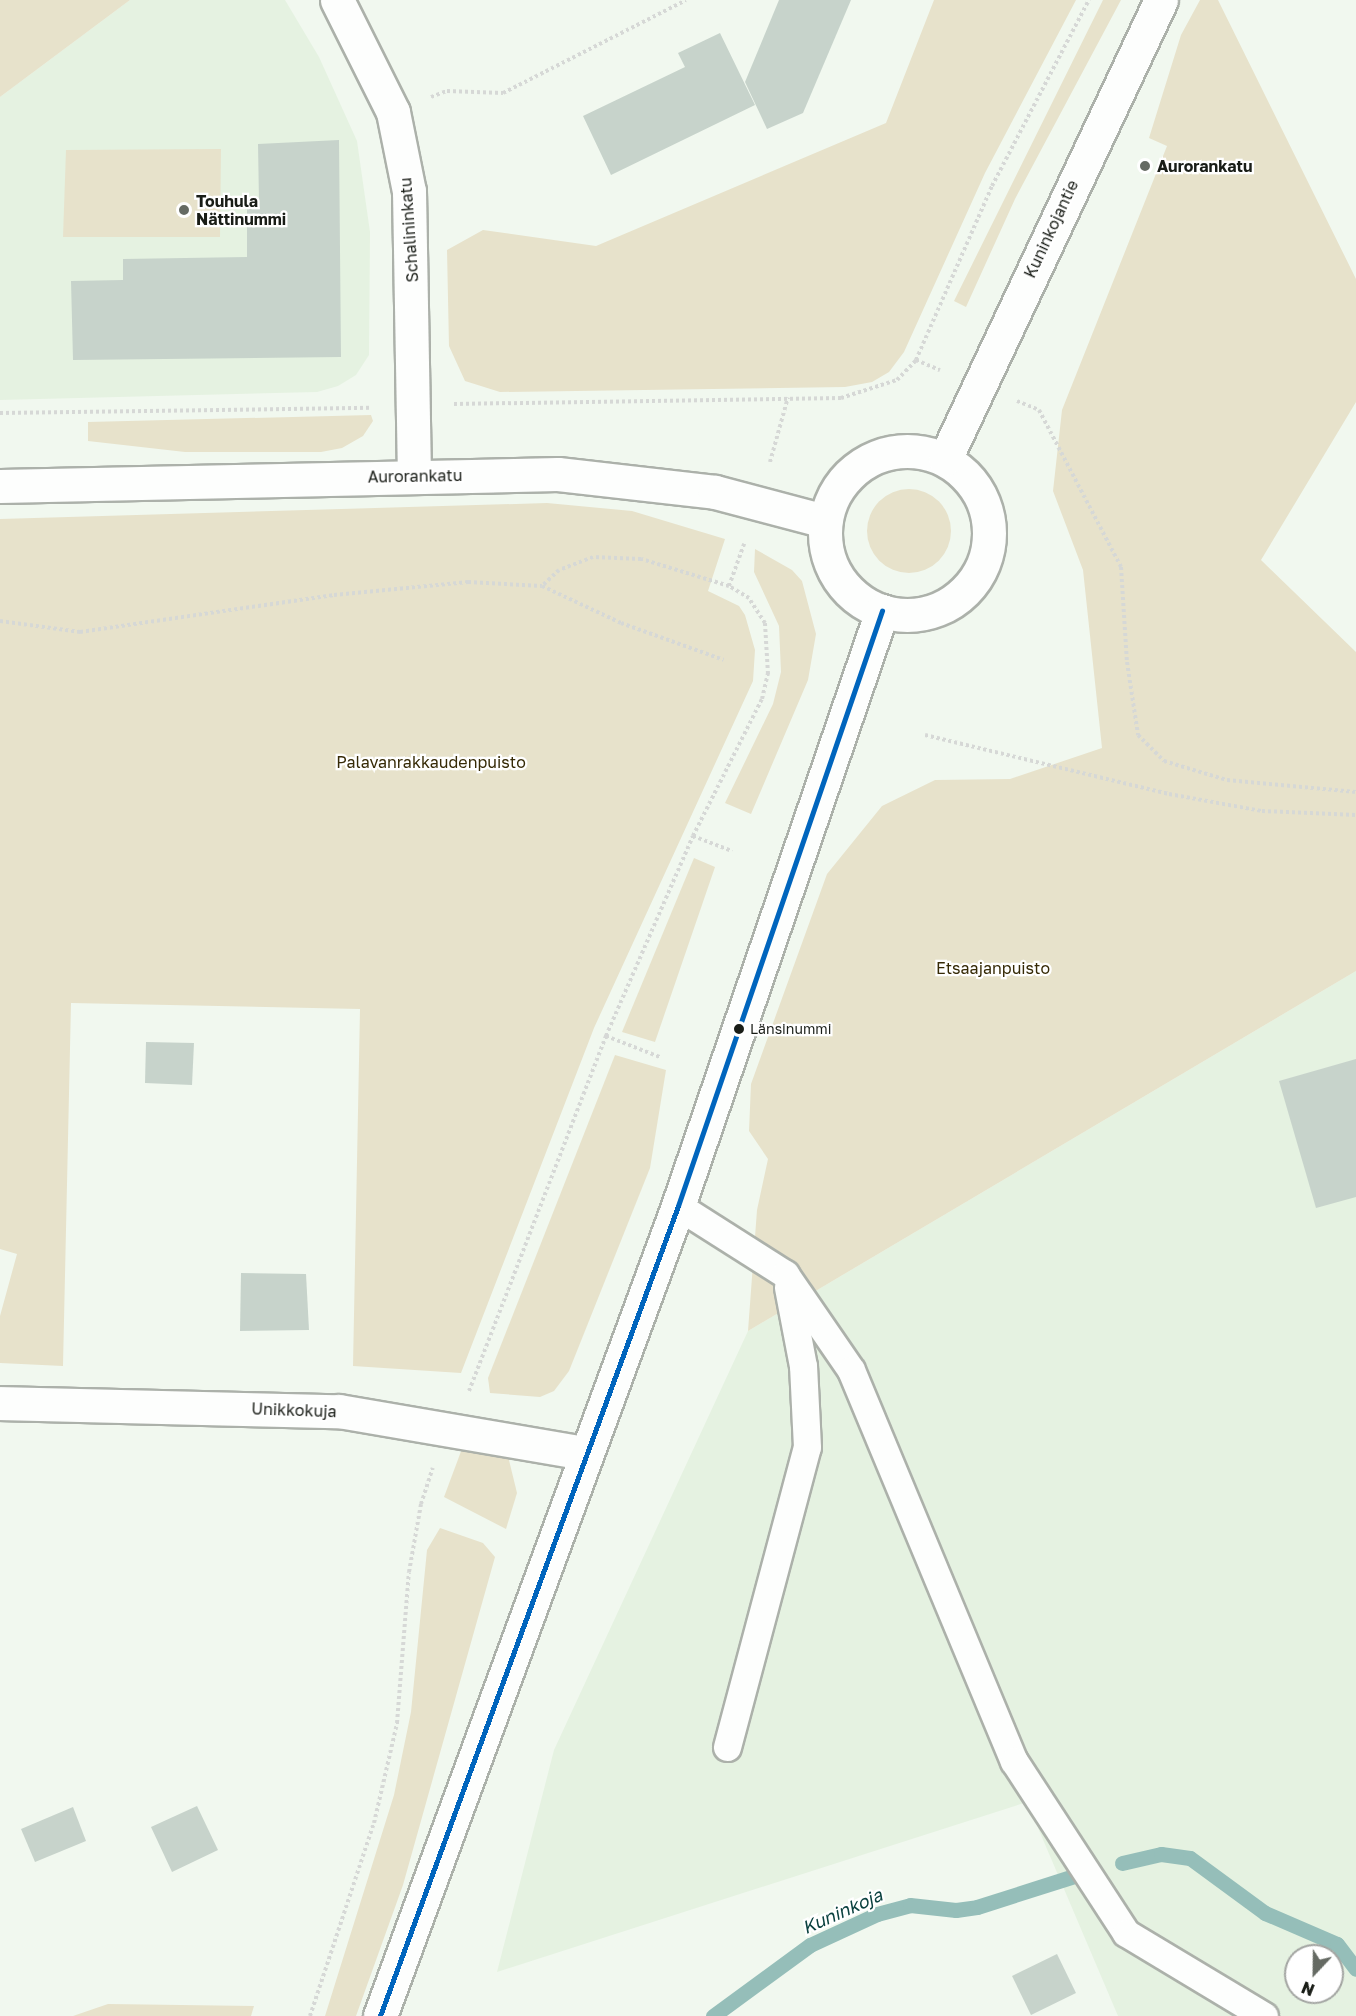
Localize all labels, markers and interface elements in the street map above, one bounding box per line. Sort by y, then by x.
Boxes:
place label: Aurorankatu [1157,156,1253,176]
marker: Aurorankatu [1138,159,1152,173]
street label: Schalininkatu [396,177,422,283]
street label: Kuninkojantie [1020,177,1082,281]
place label: Touhula Nättinummi [196,191,286,229]
marker: Touhula Nättinummi [177,203,191,217]
street label: Aurorankatu [368,466,462,486]
park label: Palavanrakkaudenpuisto [336,752,526,772]
park label: Etsaajanpuisto [936,958,1050,978]
place label: Länsinummi [750,1021,831,1037]
marker: Länsinummi [733,1023,745,1035]
street label: Unikkokuja [251,1399,337,1421]
water label: Kuninkoja [799,1884,885,1938]
north arrow [1284,1944,1344,2004]
text: N [1299,1977,1317,2000]

